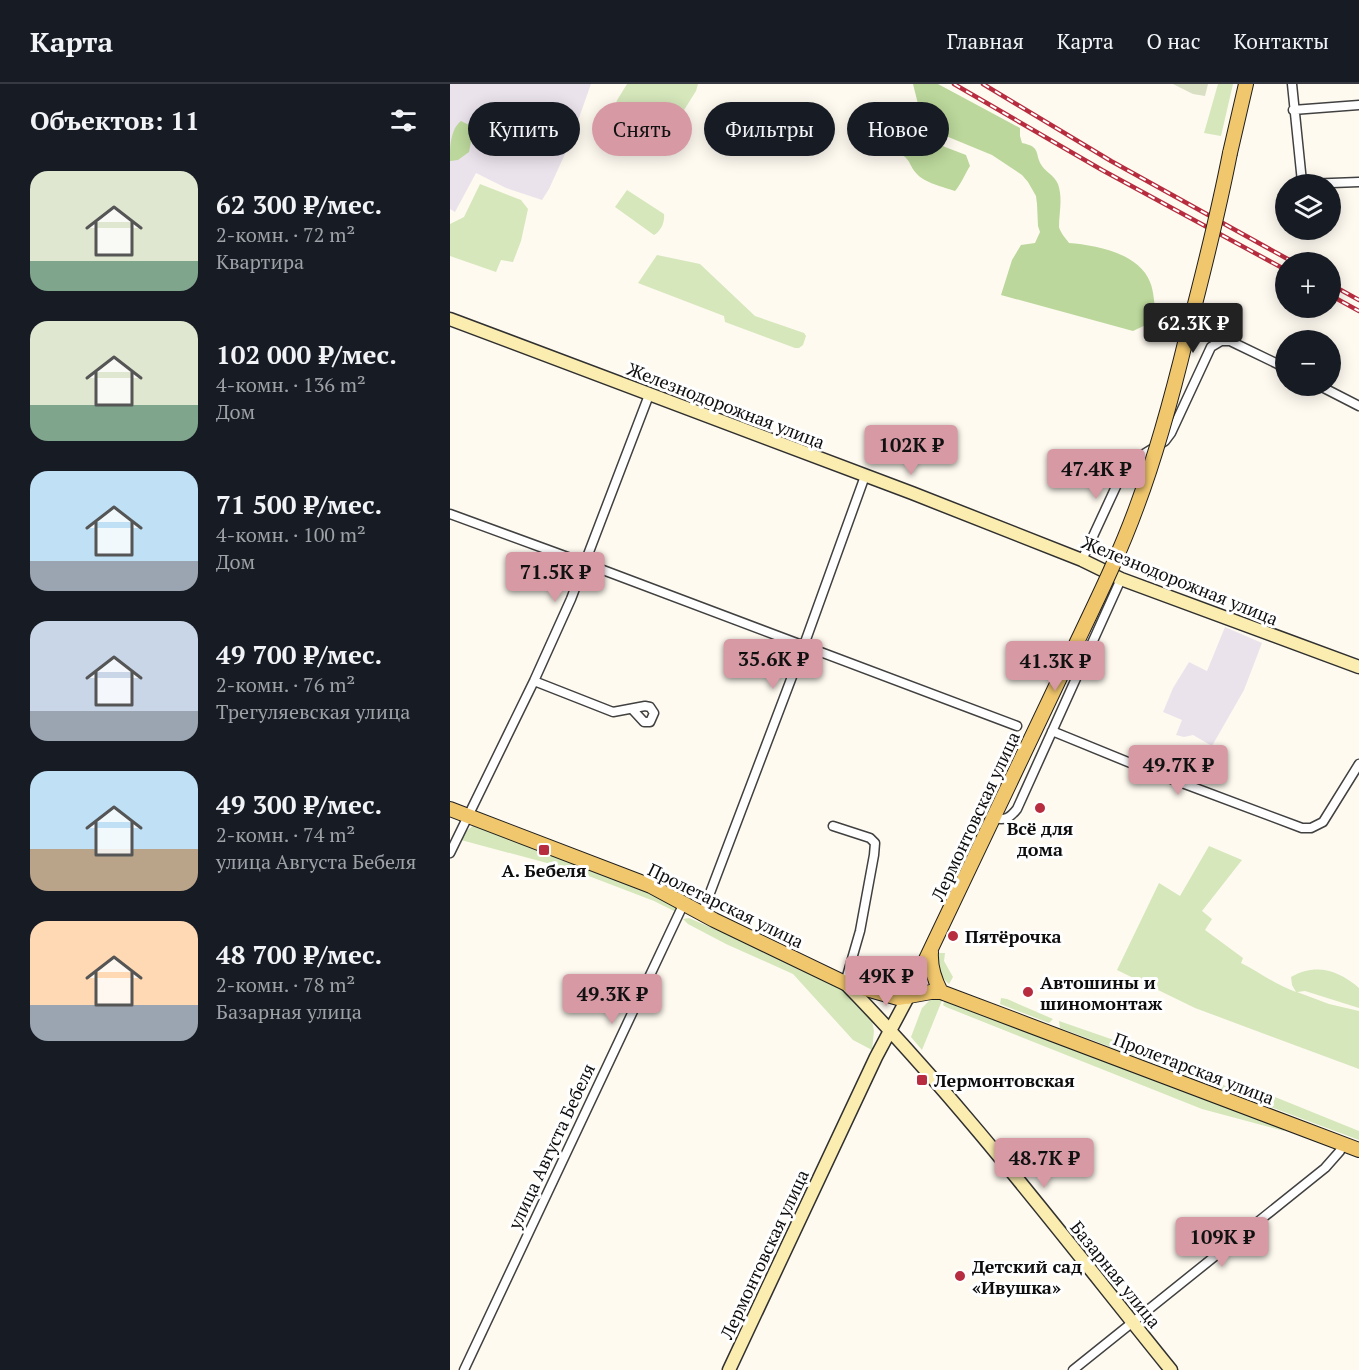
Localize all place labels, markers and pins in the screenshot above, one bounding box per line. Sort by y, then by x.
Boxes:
pin: 62.3K ₽ [1138,303,1248,354]
pin: 102K ₽ [862,425,960,476]
pin: 47.4K ₽ [1041,449,1151,500]
pin: 71.5K ₽ [500,552,610,603]
pin: 35.6K ₽ [718,639,828,690]
pin: 41.3K ₽ [1000,641,1110,692]
pin: 49.7K ₽ [1123,745,1233,796]
marker: Всё для дома [1033,801,1047,815]
place label: Всё для дома [1007,816,1073,861]
marker: А. Бебеля [537,843,551,857]
place label: А. Бебеля [502,858,586,882]
place label: Пятёрочка [965,924,1061,948]
marker: Пятёрочка [946,929,960,943]
pin: 49K ₽ [844,956,928,1007]
place label: Автошины и шиномонтаж [1040,970,1163,1015]
pin: 49.3K ₽ [557,974,667,1025]
marker: Автошины и шиномонтаж [1021,985,1035,999]
place label: Лермонтовская [933,1068,1075,1092]
marker: Лермонтовская [915,1073,929,1087]
pin: 48.7K ₽ [989,1138,1099,1189]
pin: 109K ₽ [1173,1217,1271,1268]
place label: Детский сад «Ивушка» [972,1254,1082,1299]
marker: Детский сад «Ивушка» [953,1269,967,1283]

